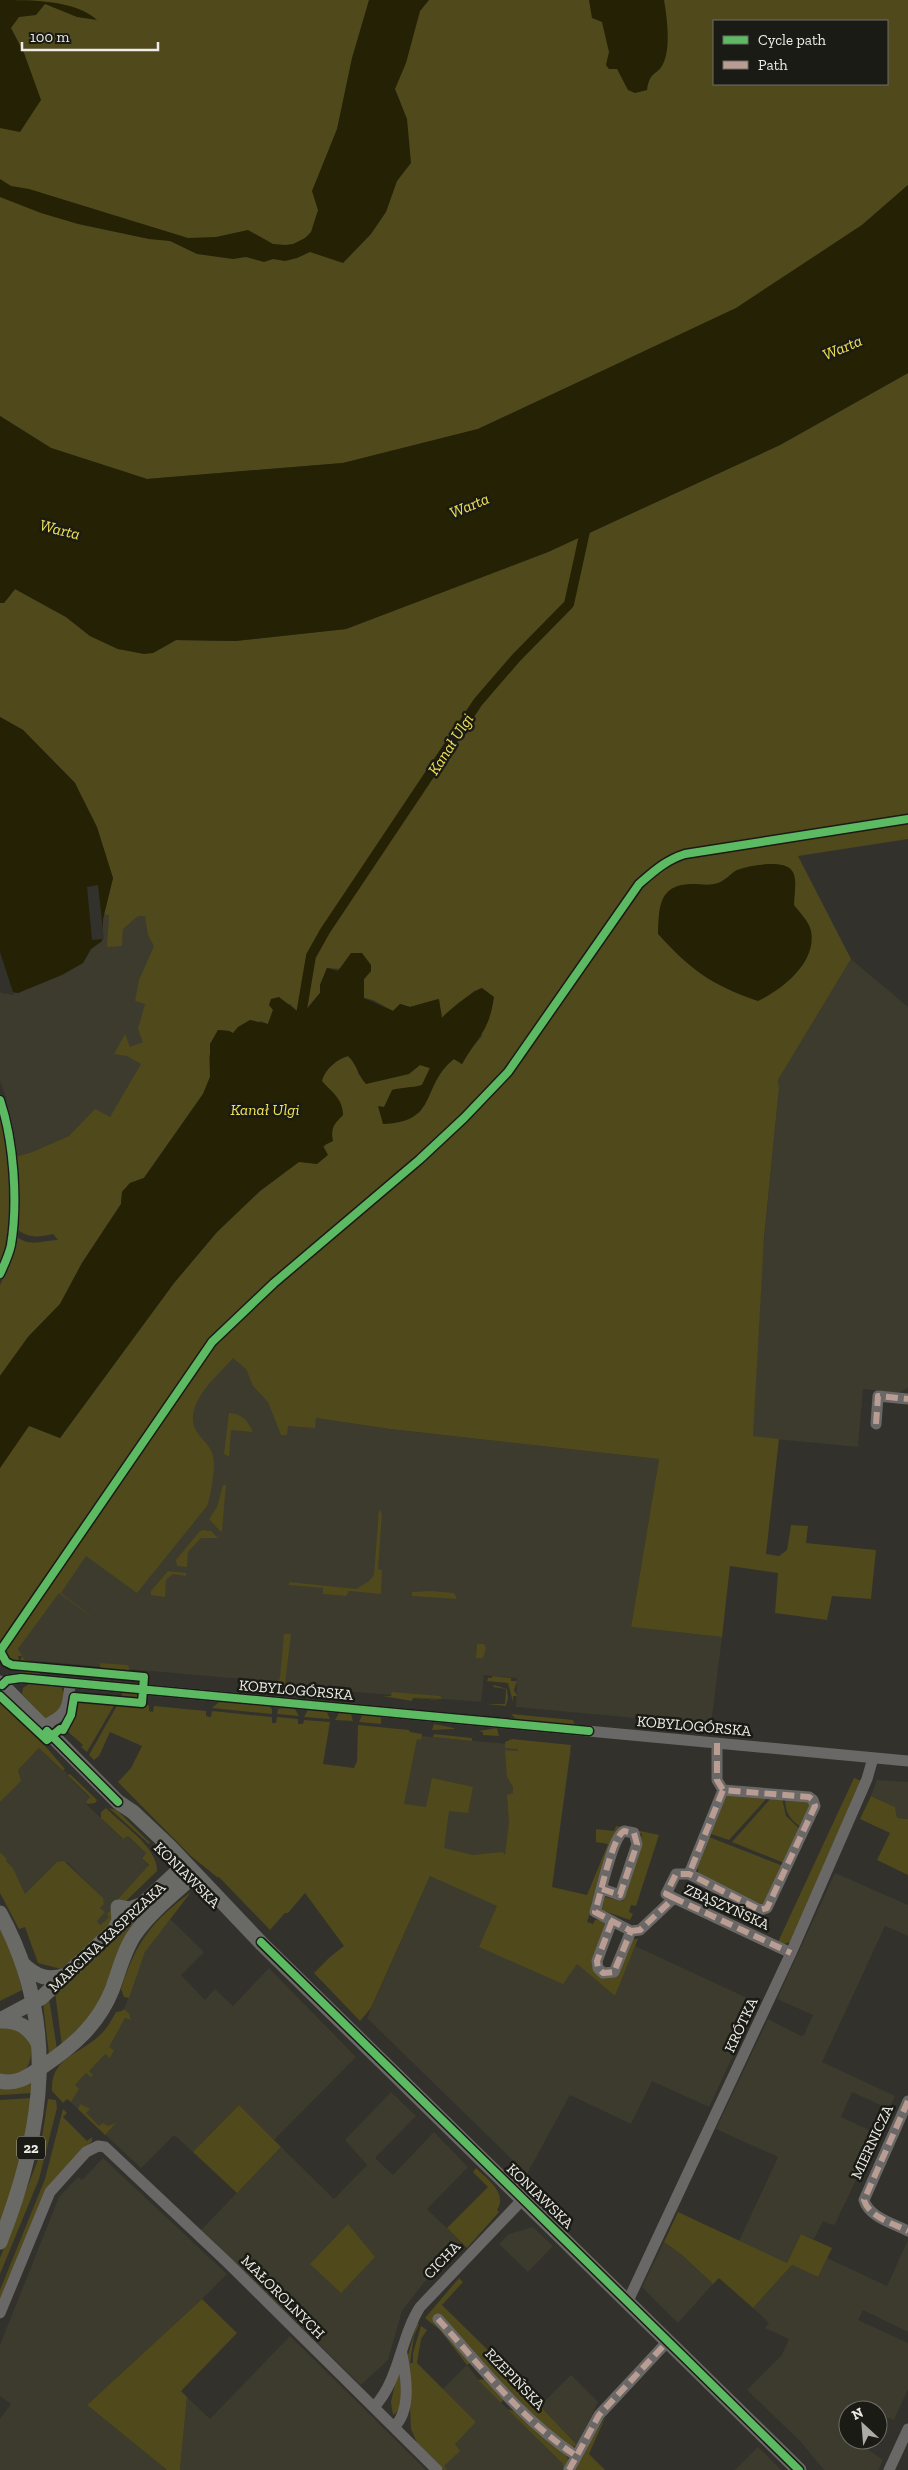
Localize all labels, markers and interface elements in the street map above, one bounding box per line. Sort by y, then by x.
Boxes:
scale bar [22,20,159,52]
legend [713,20,888,85]
text: 100 m [30,28,69,46]
text: Cycle path [758,31,827,49]
text: Path [758,56,788,74]
water label: Warta [820,331,865,364]
water label: Warta [447,489,492,522]
water label: Warta [38,515,82,544]
water label: Kanał Ulgi [424,710,477,778]
water label: Kanał Ulgi [230,1100,300,1119]
street label: KOBYLOGÓRSKA [238,1676,354,1704]
street label: KOBYLOGÓRSKA [636,1712,752,1740]
street label: KONIAWSKA [150,1838,224,1912]
street label: MARCINA KASPRZAKA [45,1878,169,1996]
street label: ZBĄSZYŃSKA [682,1880,773,1934]
street label: KRÓTKA [721,1995,762,2055]
street label: MIERNICZA [847,2102,897,2182]
road number: 22 [17,2136,45,2160]
street label: KONIAWSKA [503,2160,577,2232]
street label: CICHA [420,2237,464,2282]
street label: MAŁOROLNYCH [237,2251,329,2343]
street label: RZEPIŃSKA [481,2345,549,2414]
north arrow [838,2400,888,2450]
text: N [849,2404,866,2424]

